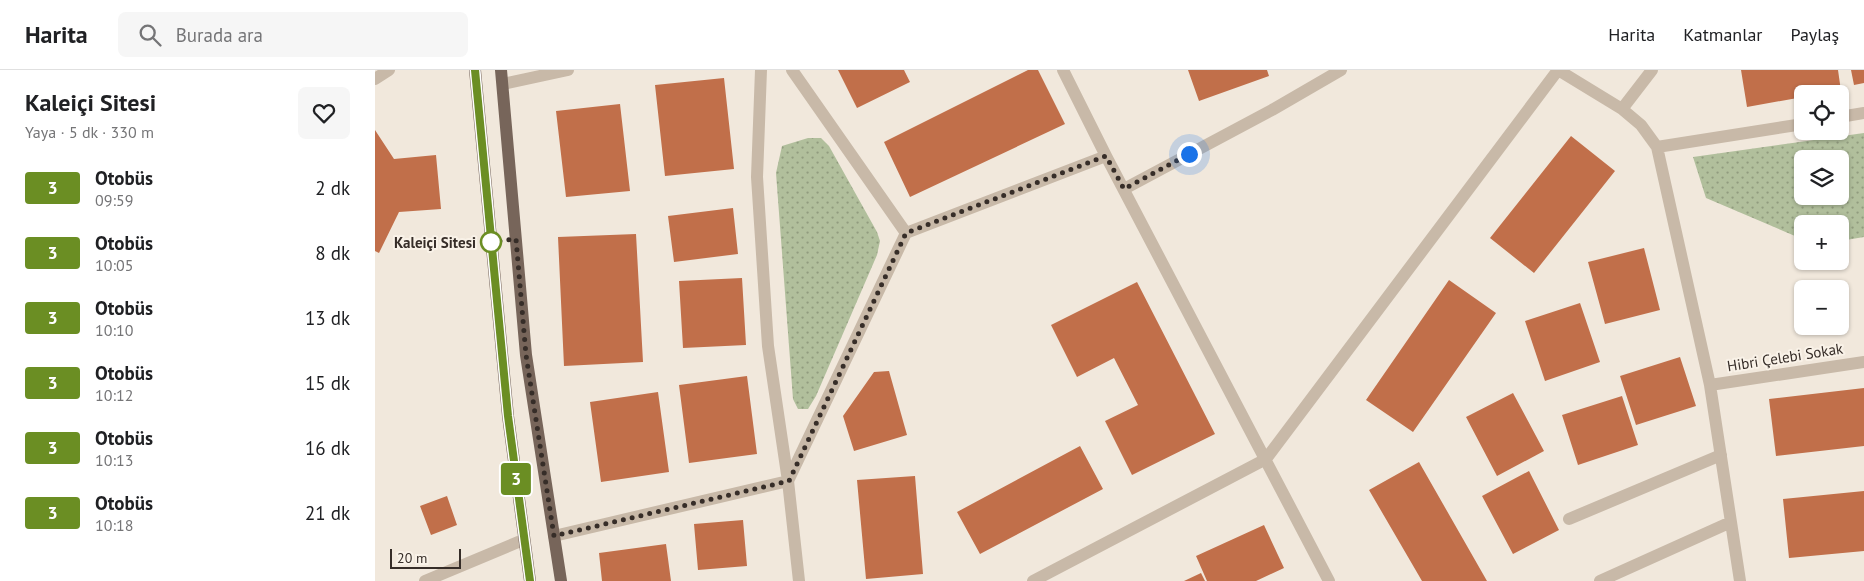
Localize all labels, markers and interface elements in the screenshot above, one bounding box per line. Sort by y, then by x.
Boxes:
search box [118,12,468,57]
text: Harita [25,19,88,50]
icon: search [136,21,164,49]
text: Burada ara [176,23,263,47]
text: Harita [1608,23,1655,46]
text: Katmanlar [1683,23,1762,46]
text: Paylaş [1790,23,1839,46]
map controls [1794,85,1849,335]
button: locate [1794,85,1849,140]
text: Kaleiçi Sitesi [25,87,156,118]
button: heart [298,87,350,139]
text: Yaya · 5 dk · 330 m [25,122,154,142]
your location [1177,142,1202,167]
button: layers [1794,150,1849,205]
text: Otobüs [95,166,153,190]
text: 3 [47,176,58,199]
text: 2 dk [315,176,350,200]
text: 09:59 [95,190,133,210]
button: + [1794,215,1849,270]
text: Otobüs [95,231,153,255]
marker: Kaleiçi Sitesi [480,231,502,253]
place label: Kaleiçi Sitesi [394,233,476,252]
text: 3 [47,241,58,264]
text: 8 dk [315,241,350,265]
text: 10:05 [95,255,133,275]
button: − [1794,280,1849,335]
text: Otobüs [95,296,153,320]
text: 3 [47,306,58,329]
text: 13 dk [305,306,350,330]
text: 10:10 [95,320,133,340]
street label: Hibri Çelebi Sokak [1726,338,1845,376]
text: Otobüs [95,361,153,385]
text: 3 [47,371,58,394]
text: 15 dk [305,371,350,395]
text: 10:12 [95,385,133,405]
text: Otobüs [95,426,153,450]
text: 3 [47,436,58,459]
text: 16 dk [305,436,350,460]
text: 10:13 [95,450,133,470]
line badge: 3 [500,463,532,495]
text: 3 [511,467,521,490]
text: Otobüs [95,491,153,515]
text: 3 [47,501,58,524]
text: 21 dk [305,501,350,525]
text: 10:18 [95,515,133,535]
scale bar [390,546,461,569]
text: 20 m [397,549,427,567]

